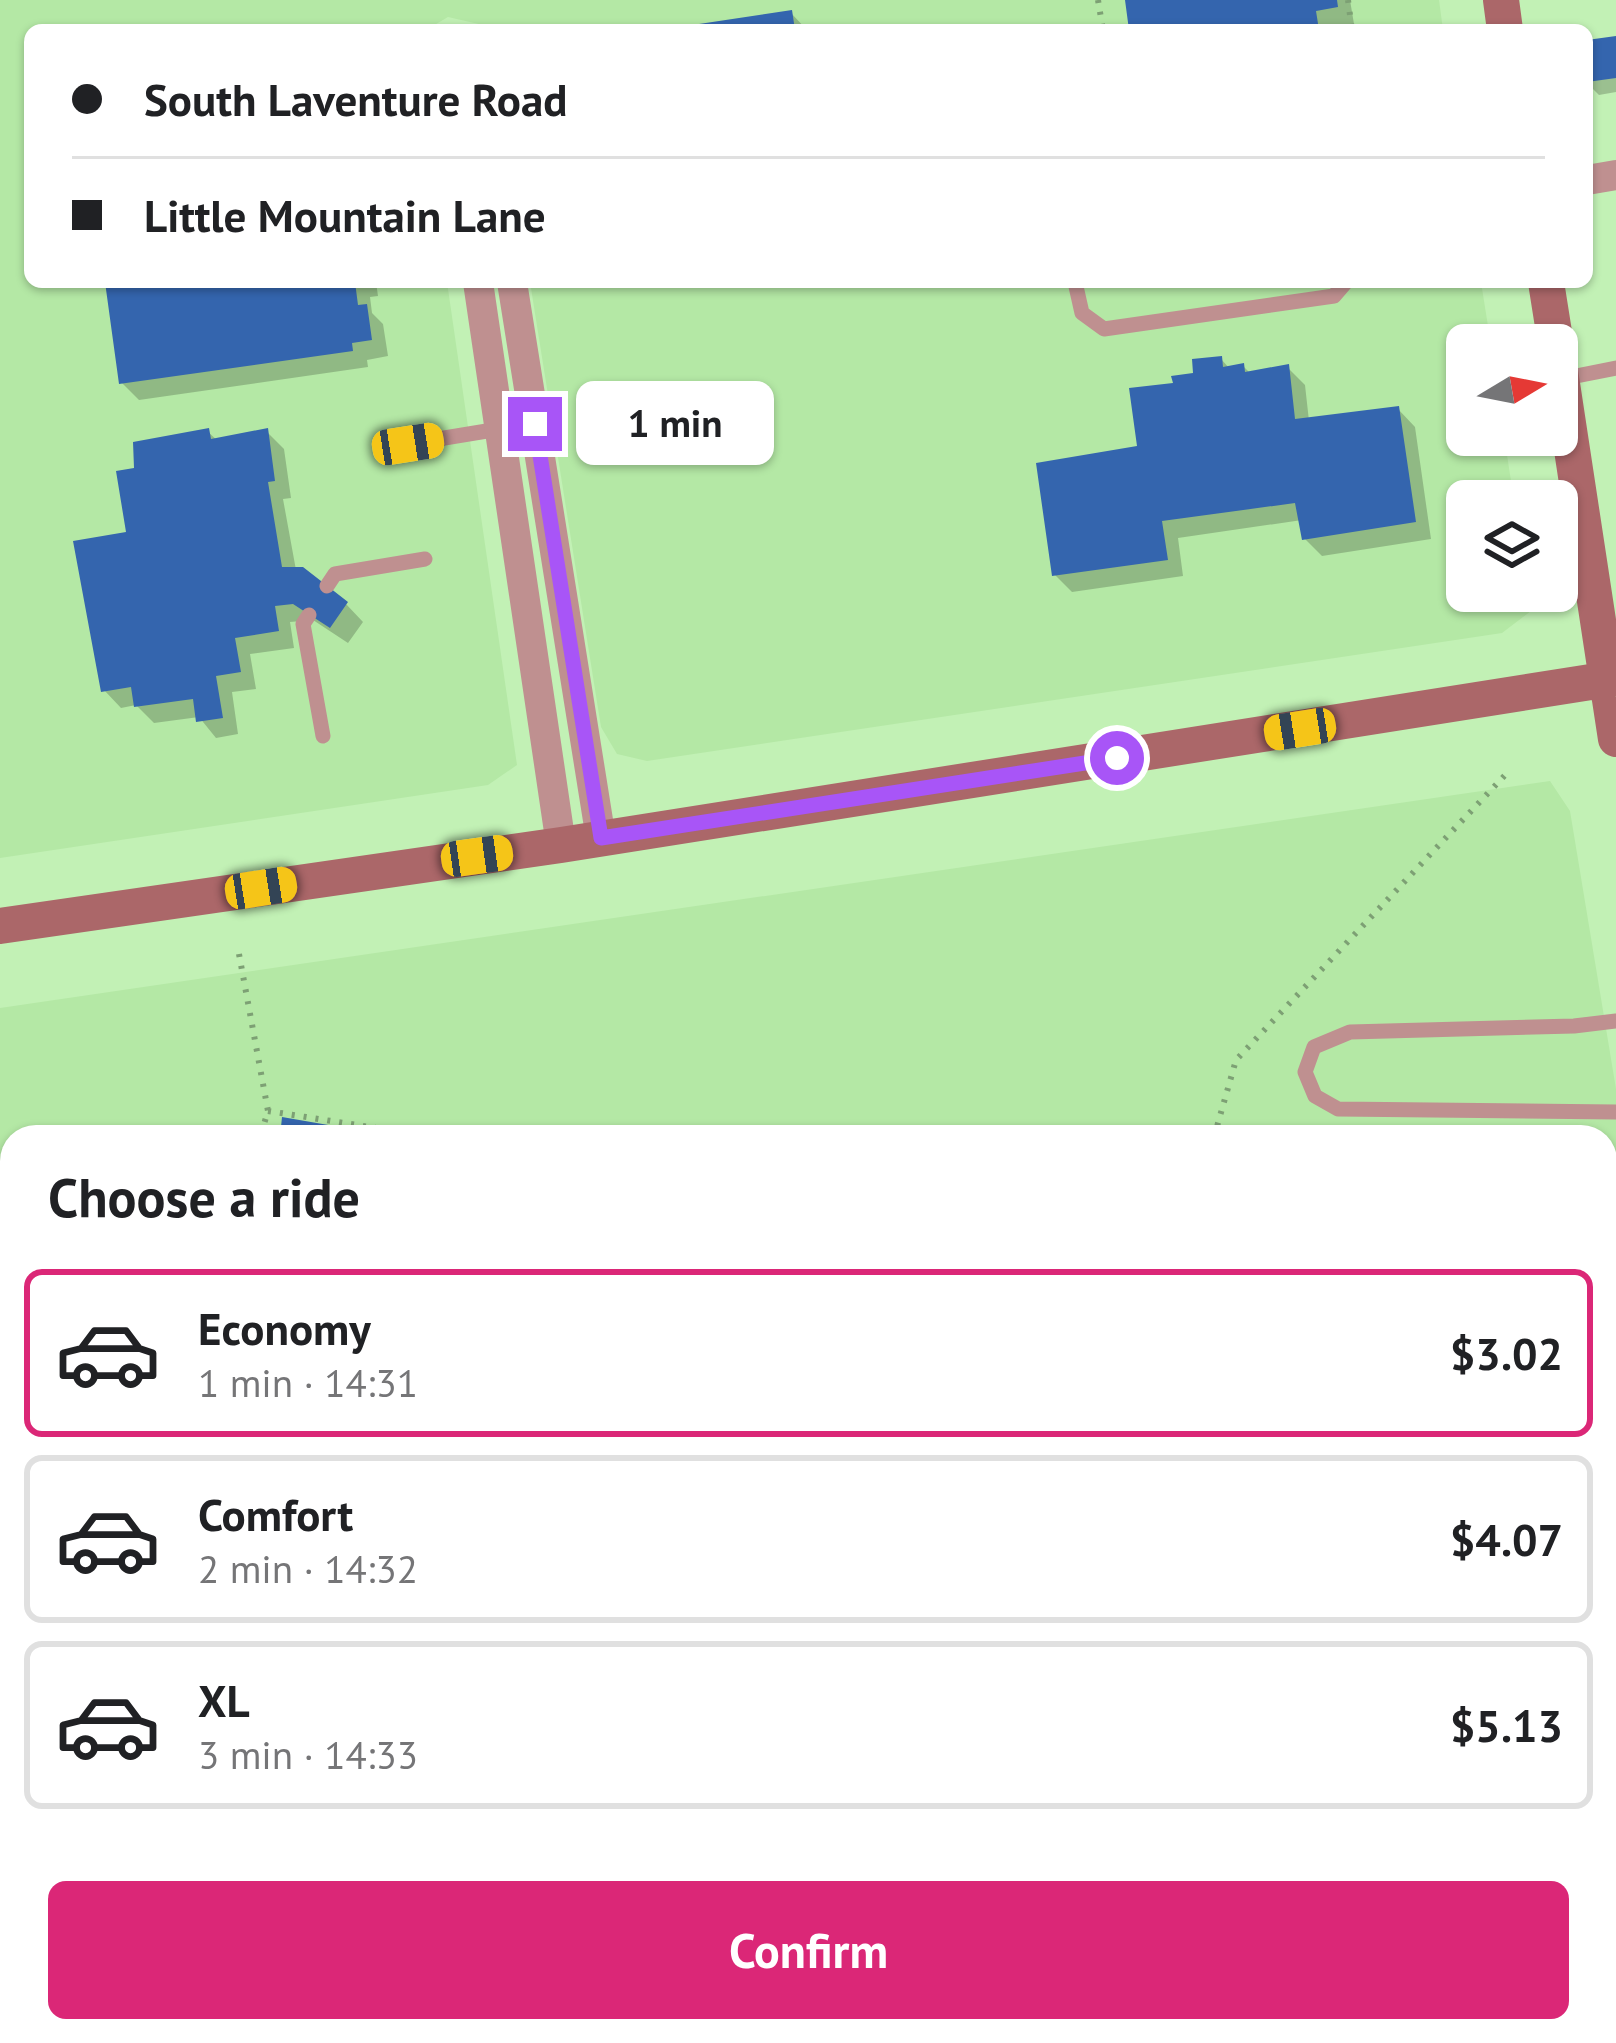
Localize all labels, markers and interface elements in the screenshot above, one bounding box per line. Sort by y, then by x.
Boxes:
text: South Laventure Road [144,70,567,128]
text: Little Mountain Lane [144,186,546,244]
north arrow [1446,324,1578,456]
map controls [1446,324,1578,612]
callout: 1 min [577,382,775,466]
route end [508,397,562,451]
text: 1 min [627,397,723,448]
car [370,421,446,467]
button: layers [1446,480,1578,612]
car [1262,706,1338,752]
route start [1090,731,1144,785]
car [439,833,515,879]
car [223,865,299,911]
text: Choose a ride [48,1162,360,1232]
icon: car [54,1299,162,1407]
text: Economy [198,1299,371,1357]
text: $3.02 [1450,1324,1563,1382]
text: 1 min · 14:31 [198,1357,418,1408]
icon: car [54,1485,162,1593]
text: Comfort [198,1485,353,1543]
text: $4.07 [1450,1510,1563,1568]
text: 2 min · 14:32 [198,1543,418,1594]
icon: car [54,1671,162,1779]
text: XL [198,1671,250,1729]
text: $5.13 [1450,1696,1563,1754]
text: 3 min · 14:33 [198,1729,418,1780]
button: Confirm [48,1881,1569,2019]

